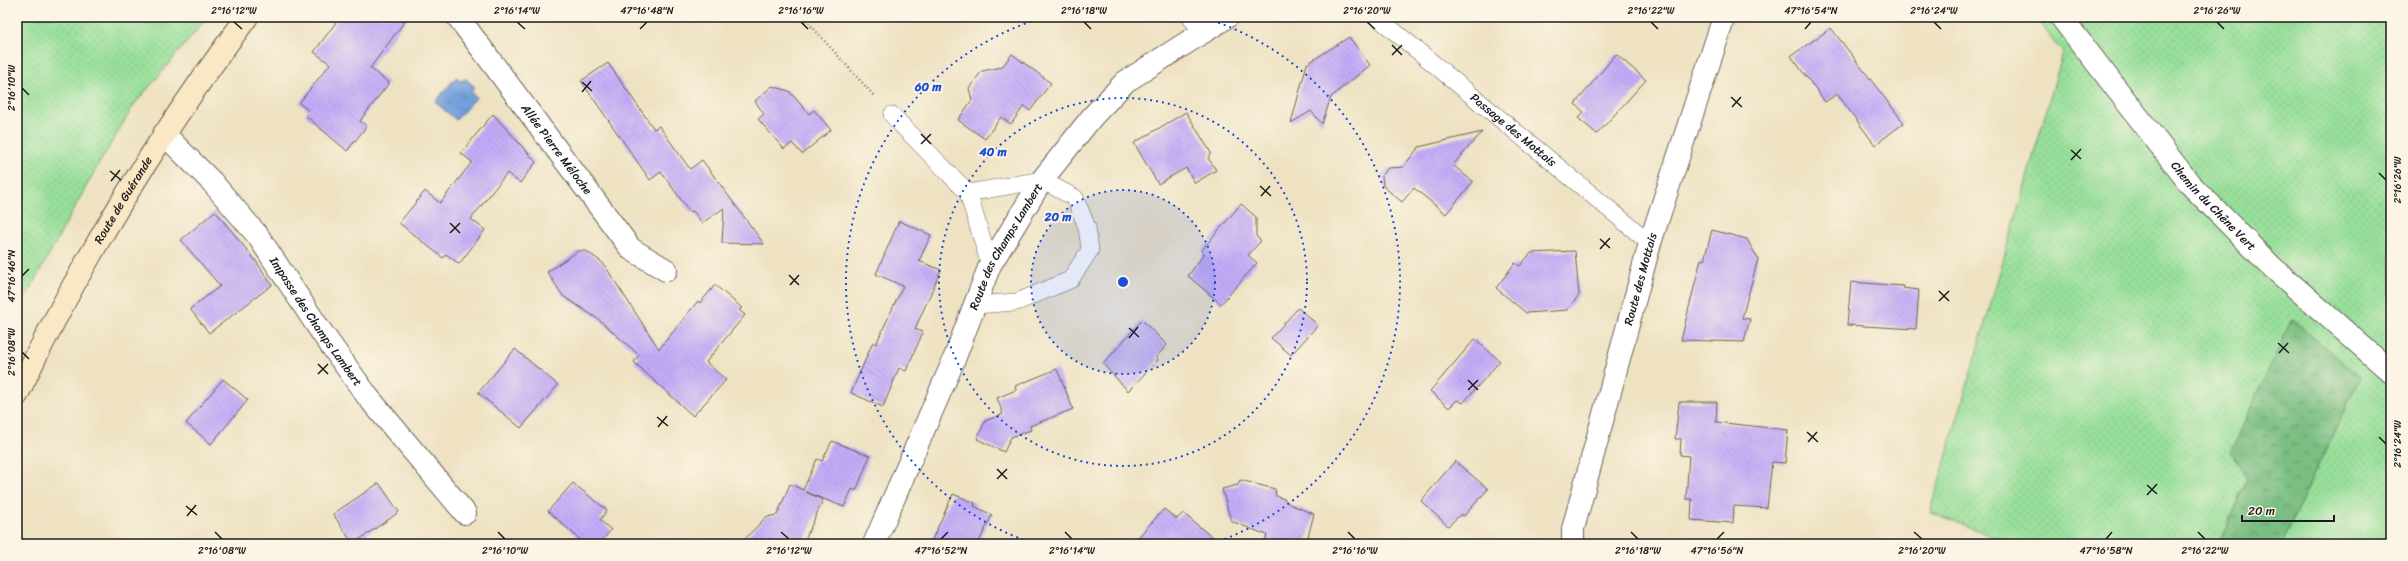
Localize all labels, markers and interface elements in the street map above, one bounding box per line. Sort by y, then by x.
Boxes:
text: 2°16'12"W [211,2,257,20]
text: 2°16'14"W [494,2,540,20]
text: 47°16'48"N [620,2,674,20]
text: 2°16'16"W [778,2,824,20]
text: 2°16'18"W [1061,2,1107,20]
text: 2°16'20"W [1343,2,1391,20]
text: 2°16'22"W [1627,2,1675,20]
text: 47°16'54"N [1784,2,1838,20]
text: 2°16'24"W [1910,2,1958,20]
text: 2°16'26"W [2193,2,2241,20]
text: 2°16'10"W [3,65,21,111]
text: 60 m [914,76,942,98]
street label: Passage des Mottais [1465,87,1562,173]
street label: Allée Pierre Méloche [515,98,598,200]
text: 40 m [978,141,1007,163]
street label: Route de Guérande [88,152,159,248]
street label: Chemin du Chêne Vert [2165,156,2262,256]
text: 2°16'26"W [2389,156,2407,204]
street label: Route des Champs Lambert [963,178,1049,313]
text: 20 m [1044,206,1072,228]
street label: Route des Mottais [1617,229,1664,328]
text: 47°16'46"N [3,249,21,302]
street label: Impasse des Champs Lambert [263,251,368,391]
centre of rings [1116,275,1130,289]
text: 2°16'08"W [3,328,21,376]
text: 2°16'24"W [2389,420,2407,468]
scale bar [2242,497,2334,523]
text: 20 m [2248,500,2275,522]
text: 2°16'08"W [198,542,246,560]
text: 2°16'10"W [482,542,528,560]
text: 2°16'12"W [766,542,812,560]
text: 47°16'52"N [915,542,968,560]
text: 2°16'14"W [1049,542,1095,560]
text: 2°16'16"W [1332,542,1378,560]
text: 2°16'18"W [1615,542,1661,560]
text: 47°16'56"N [1691,542,1743,560]
text: 2°16'20"W [1898,542,1946,560]
text: 47°16'58"N [2079,542,2133,560]
text: 2°16'22"W [2181,542,2229,560]

